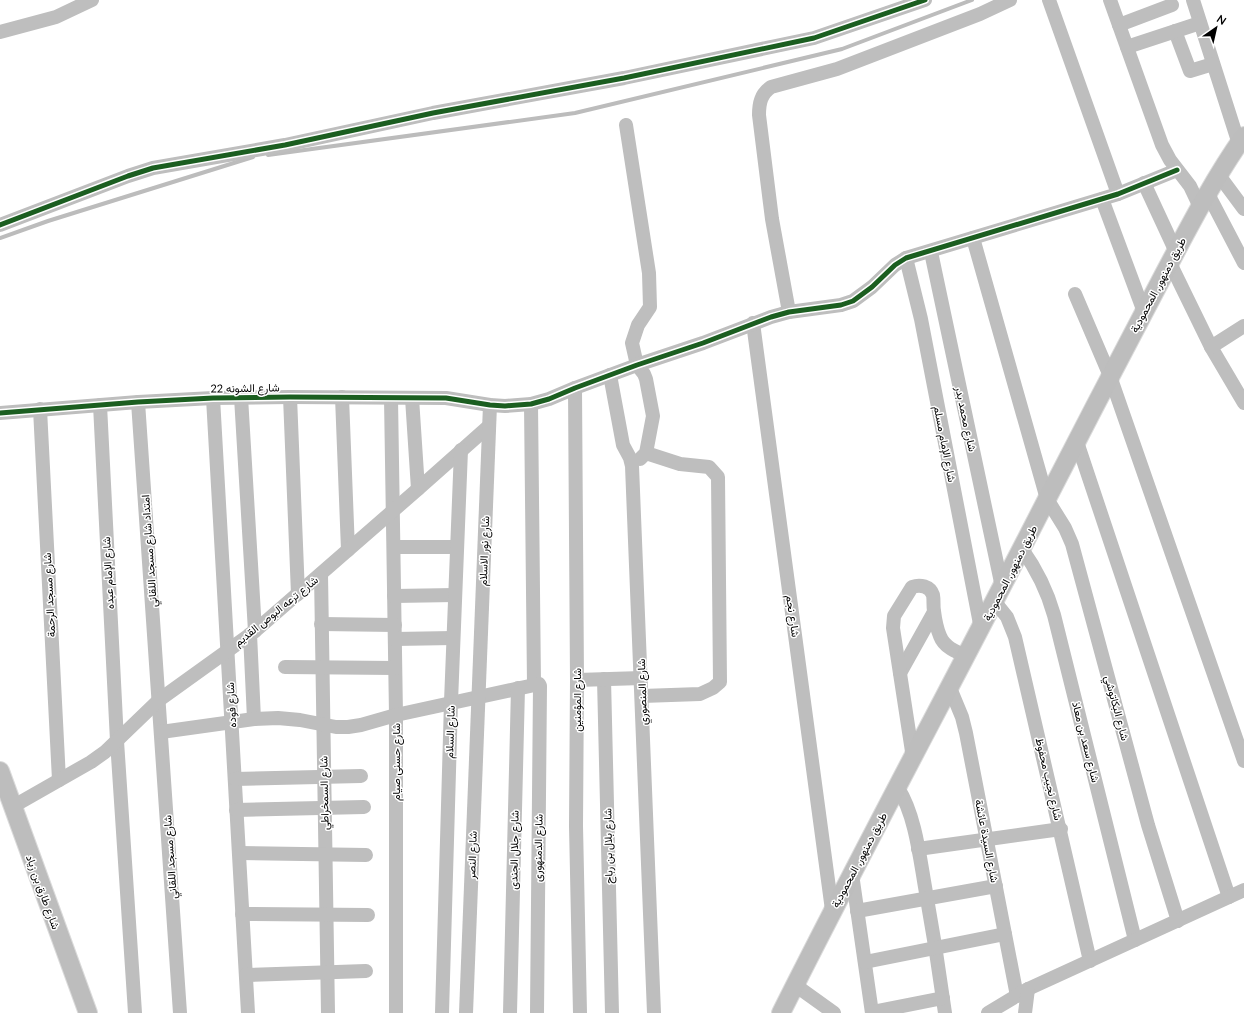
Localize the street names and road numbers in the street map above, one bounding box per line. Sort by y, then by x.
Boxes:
street label: طريق دمنهور, المحمودية [1127,235,1189,335]
street label: شارع الشونه 22 [210,380,280,397]
street label: شارع محمد بدر [951,384,980,453]
street label: شارع الإمام مسلم [930,405,959,484]
street label: امتداد شارع مسجد اللقاني [138,494,163,608]
street label: شارع نور الاسلام [476,515,493,586]
street label: طريق دمنهور, المحمودية [980,523,1040,623]
street label: شارع الإمام عبده [99,536,118,610]
street label: شارع مسجد الرحمة [40,552,59,638]
street label: شارع ترعه البوص القديم [231,573,322,650]
street label: شارع نجم [782,594,803,639]
street label: شارع المنصوري [634,658,653,726]
street label: شارع المؤمنين [570,668,585,732]
street label: شارع البكاتوشي [1099,674,1133,743]
street label: شارع فوده [223,682,240,728]
street label: شارع سعد بن معاذ [1068,700,1103,784]
street label: شارع السلام [442,705,459,759]
street label: شارع حسنى صيام [389,723,404,801]
street label: شارع نجيب محفوظ [1032,736,1065,822]
street label: شارع السمخراطي [316,755,335,830]
street label: شارع السيدة عائشة [971,798,1002,884]
street label: شارع بلال بن رباح [600,808,617,884]
street label: شارع جلال الجندى [506,810,523,890]
street label: طريق دمنهور, المحمودية [828,810,890,910]
street label: شارع مسجد اللقاني [160,814,183,899]
street label: شارع الدمنهورى [530,814,547,882]
street label: شارع النصر [464,830,481,880]
street label: شارع طارق بن زياد [22,853,63,932]

